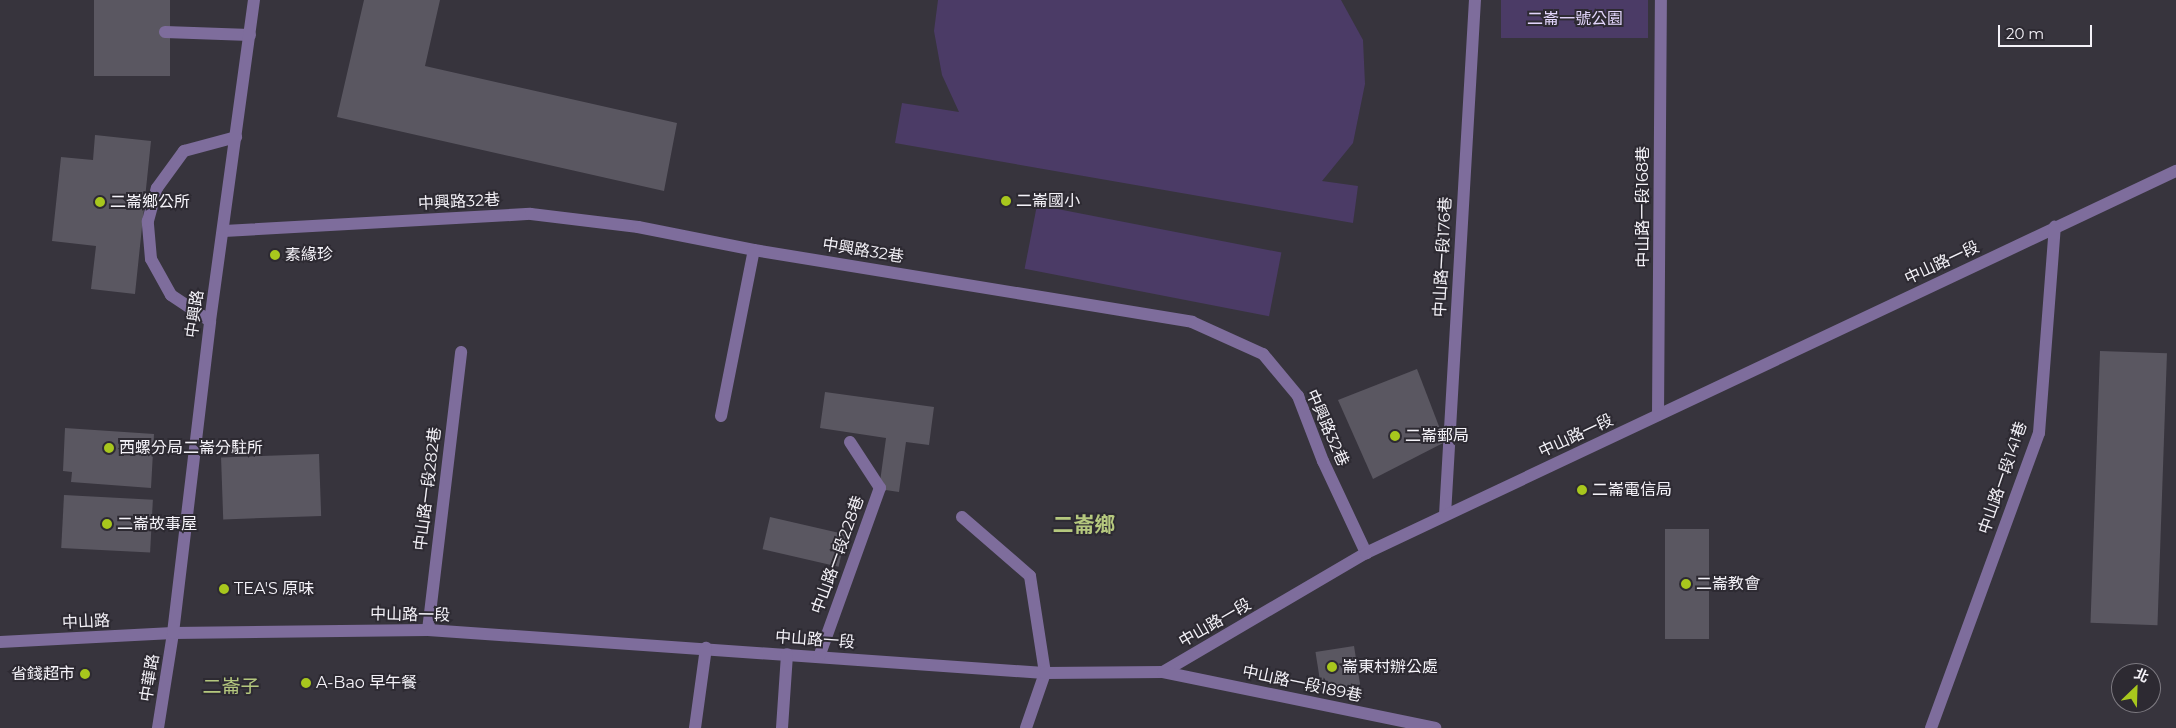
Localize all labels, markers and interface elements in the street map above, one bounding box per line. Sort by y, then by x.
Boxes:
park label: 二崙一號公園 [1527,9,1623,29]
scale bar [2001,15,2095,47]
text: 20 m [2006,24,2044,43]
street label: 中山路一段168巷 [1633,146,1653,268]
street label: 中興路32巷 [418,190,500,214]
place label: 二崙國小 [1016,191,1080,211]
place label: 二崙鄉公所 [110,192,190,212]
marker: 二崙國小 [1000,195,1012,207]
marker: 二崙鄉公所 [94,196,106,208]
street label: 中山路一段176巷 [1430,196,1456,318]
street label: 中興路32巷 [821,235,905,267]
street label: 中山路一段 [1902,237,1982,289]
place label: 素緣珍 [285,245,333,265]
marker: 素緣珍 [269,249,281,261]
street label: 中興路 [182,289,208,339]
street label: 中興路32巷 [1302,387,1352,469]
street label: 中山路一段 [1536,410,1616,462]
street label: 中山路一段141巷 [1975,419,2031,537]
street label: 中山路一段282巷 [411,426,445,552]
place label: 二崙郵局 [1405,426,1469,446]
marker: 二崙郵局 [1389,430,1401,442]
place label: 西螺分局二崙分駐所 [119,438,263,458]
marker: 西螺分局二崙分駐所 [103,442,115,454]
place label: 二崙電信局 [1592,480,1672,500]
marker: 二崙電信局 [1576,484,1588,496]
street label: 中山路一段228巷 [808,493,868,617]
district label: 二崙鄉 [1053,512,1115,538]
place label: 二崙故事屋 [117,514,197,534]
marker: 二崙故事屋 [101,518,113,530]
place label: 二崙教會 [1696,574,1760,594]
marker: 二崙教會 [1680,578,1692,590]
place label: TEA'S 原味 [234,579,314,599]
marker: TEA'S 原味 [218,583,230,595]
street label: 中山路一段 [1176,595,1254,651]
street label: 中山路一段 [370,605,450,625]
street label: 中山路 [62,611,110,633]
street label: 中山路一段 [774,628,856,652]
street label: 中華路 [137,653,163,703]
place label: 崙東村辦公處 [1342,657,1438,677]
marker: 崙東村辦公處 [1326,661,1338,673]
street label: 中山路一段189巷 [1240,662,1364,706]
north arrow [2111,663,2161,713]
place label: 省錢超市 [11,664,75,684]
text: 北 [2132,664,2152,686]
marker: 省錢超市 [79,668,91,680]
place label: A-Bao 早午餐 [316,673,417,693]
district label: 二崙子 [203,676,259,698]
marker: A-Bao 早午餐 [300,677,312,689]

